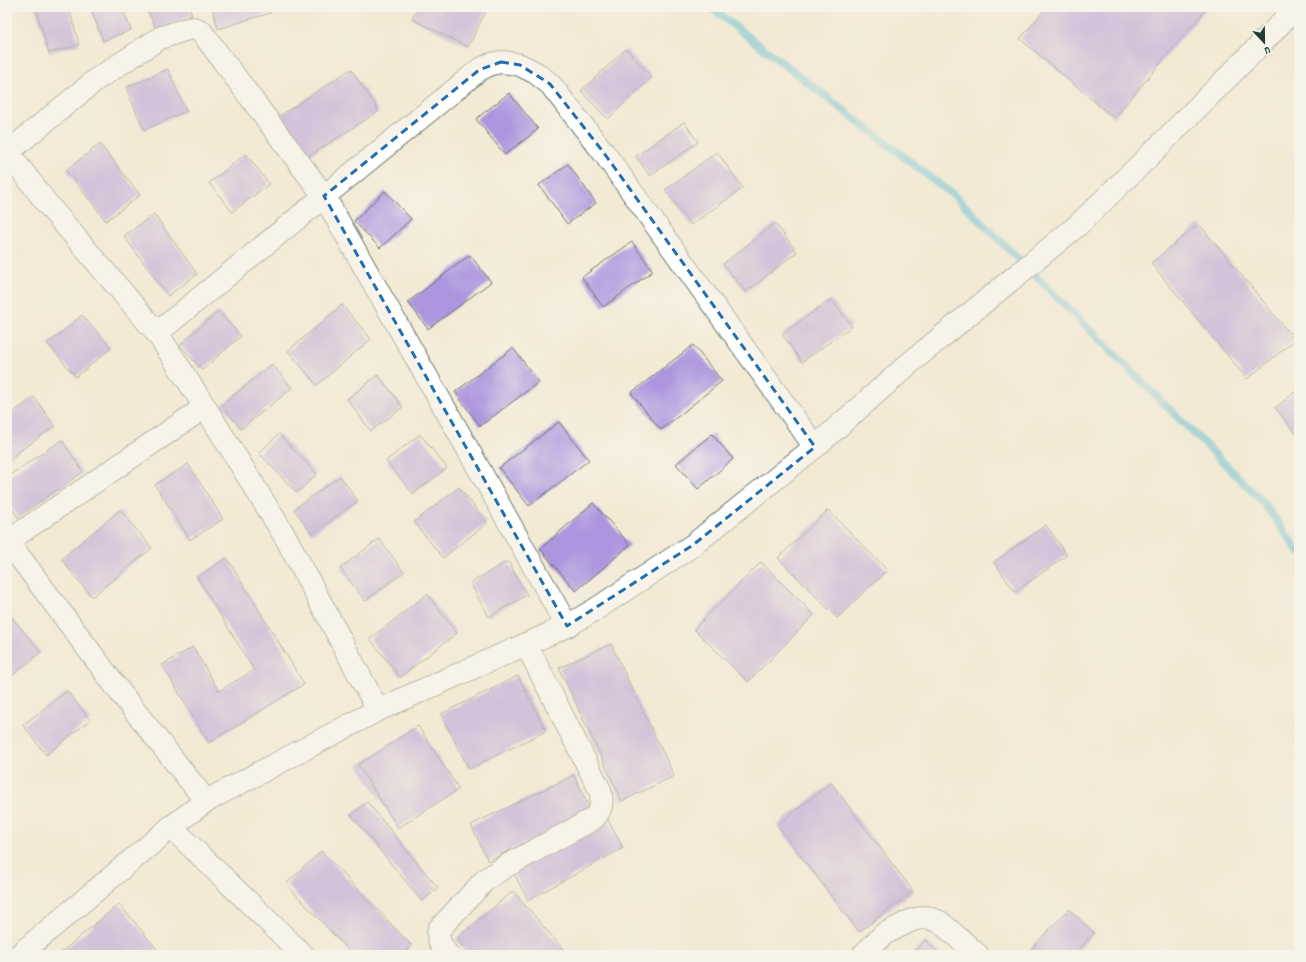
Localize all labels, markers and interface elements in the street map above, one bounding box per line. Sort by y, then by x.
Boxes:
north arrow [1244,22,1284,62]
text: U [1262,41,1272,58]

